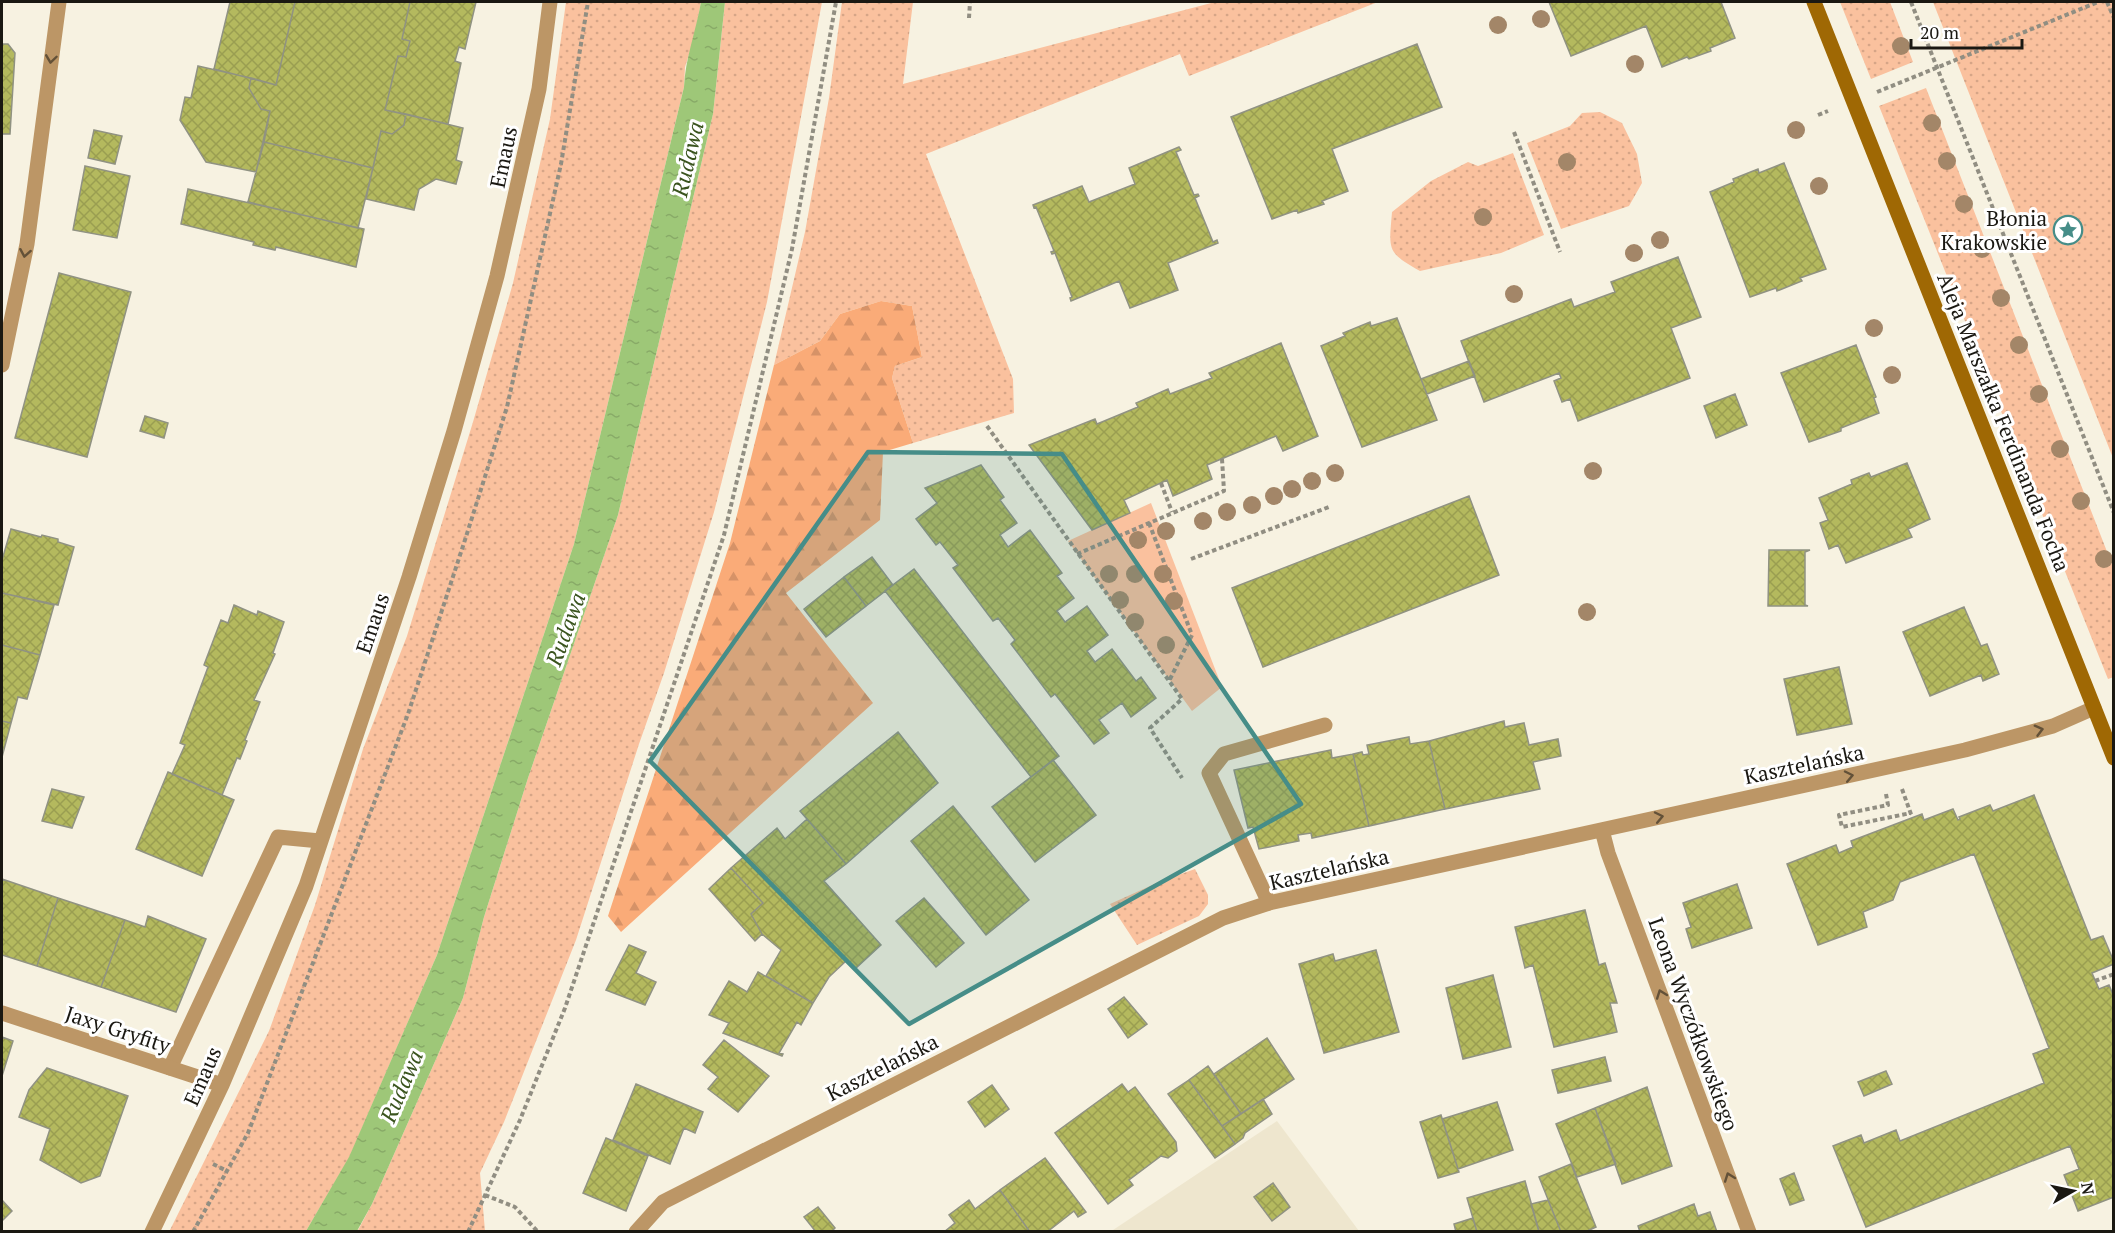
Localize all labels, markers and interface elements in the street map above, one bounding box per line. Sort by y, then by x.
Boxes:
scale bar [1911,12,2022,50]
text: 20 m [1920,20,1960,44]
one-way arrow [46,55,58,64]
water label: Rudawa [664,119,710,200]
street label: Emaus [483,124,523,190]
place label: Błonia Krakowskie [1941,204,2047,256]
place icon: Błonia Krakowskie [2052,214,2084,246]
one-way arrow [19,247,32,257]
street label: Aleja Marszałka Ferdinanda Focha [1931,268,2077,576]
water label: Rudawa [538,588,592,671]
street label: Emaus [349,589,395,657]
one-way arrow [2033,725,2044,737]
street label: Kasztelańska [1742,738,1867,790]
one-way arrow [1844,770,1854,783]
one-way arrow [1654,811,1664,824]
street label: Kasztelańska [1267,842,1392,896]
street label: Leona Wyczółkowskiego [1642,913,1746,1135]
one-way arrow [1655,989,1668,1000]
street label: Jaxy Gryfity [62,999,174,1059]
street label: Kasztelańska [821,1027,943,1107]
street label: Emaus [177,1042,227,1110]
water label: Rudawa [372,1045,429,1128]
north arrow [2043,1161,2103,1221]
one-way arrow [1723,1172,1736,1183]
text: N [2076,1181,2100,1196]

